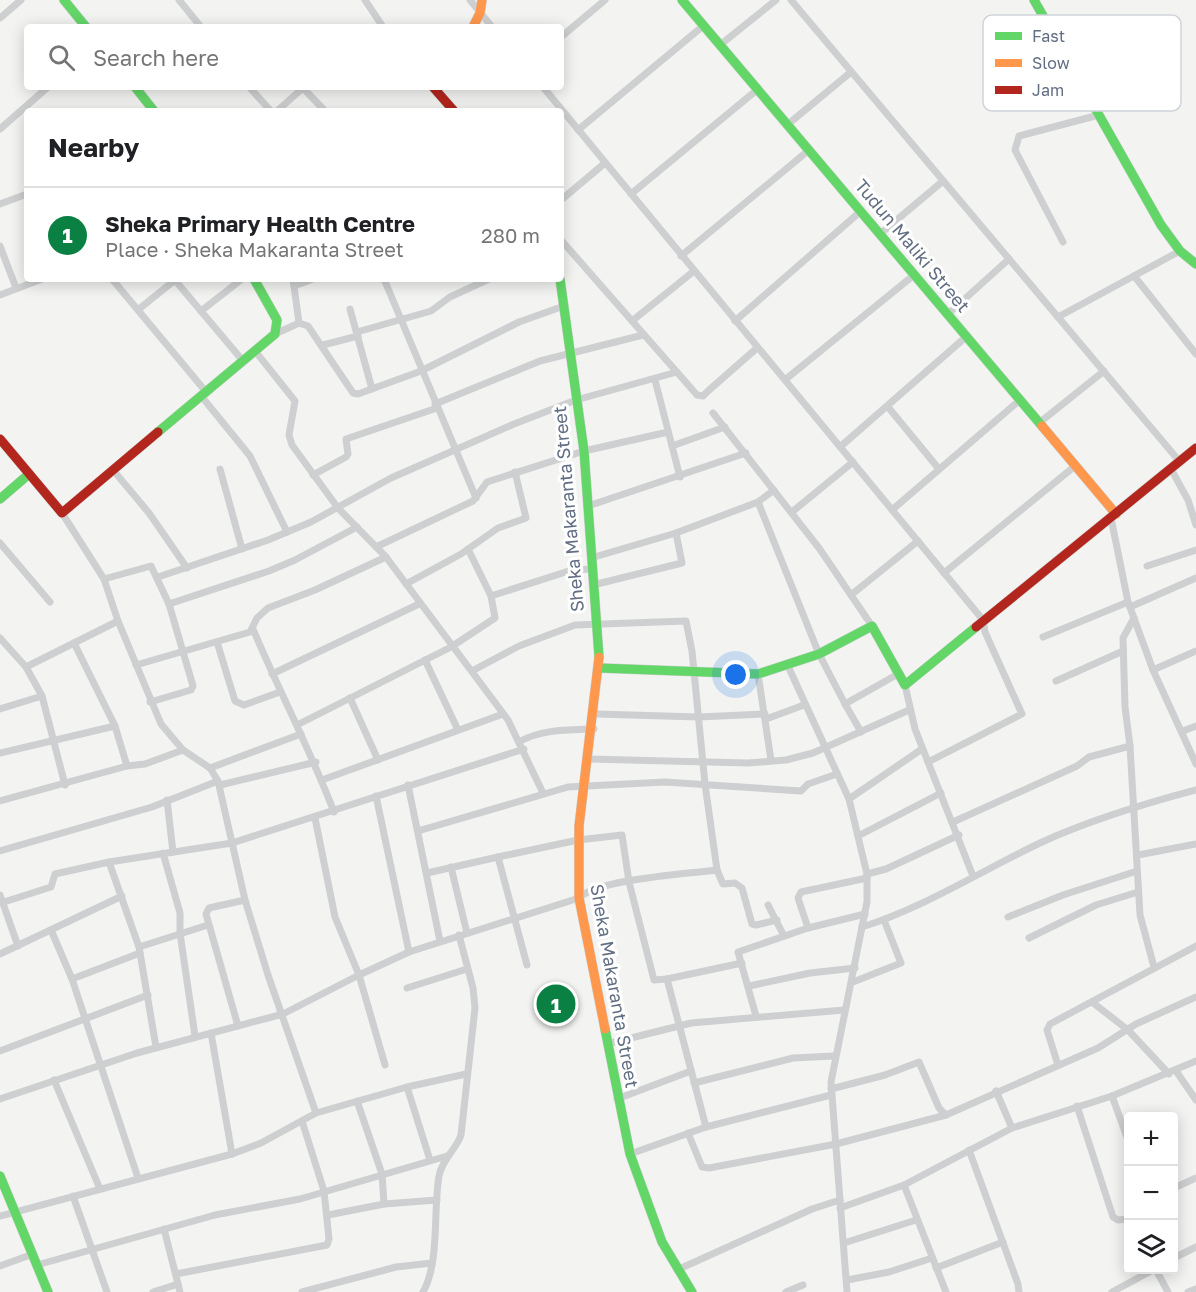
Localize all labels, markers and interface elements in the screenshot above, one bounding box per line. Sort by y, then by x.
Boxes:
legend [983,15,1181,111]
search box [24,24,564,90]
text: Fast [1032,26,1065,46]
icon: search [45,41,78,74]
text: Search here [93,44,219,71]
text: Slow [1032,53,1070,73]
text: Jam [1032,80,1064,100]
text: Nearby [48,132,139,163]
street label: Tudun Maliki Street [851,174,975,316]
text: Sheka Primary Health Centre [105,210,415,237]
text: 1 [62,223,73,247]
text: 280 m [481,223,540,247]
text: Place · Sheka Makaranta Street [105,237,404,261]
street label: Sheka Makaranta Street [548,405,588,613]
your location [721,660,750,689]
street label: Sheka Makaranta Street [586,882,644,1089]
pin: 1 [536,982,576,1026]
map controls [1124,1112,1178,1274]
button: + [1124,1112,1178,1166]
button: − [1124,1166,1178,1220]
button: layers [1124,1220,1178,1274]

